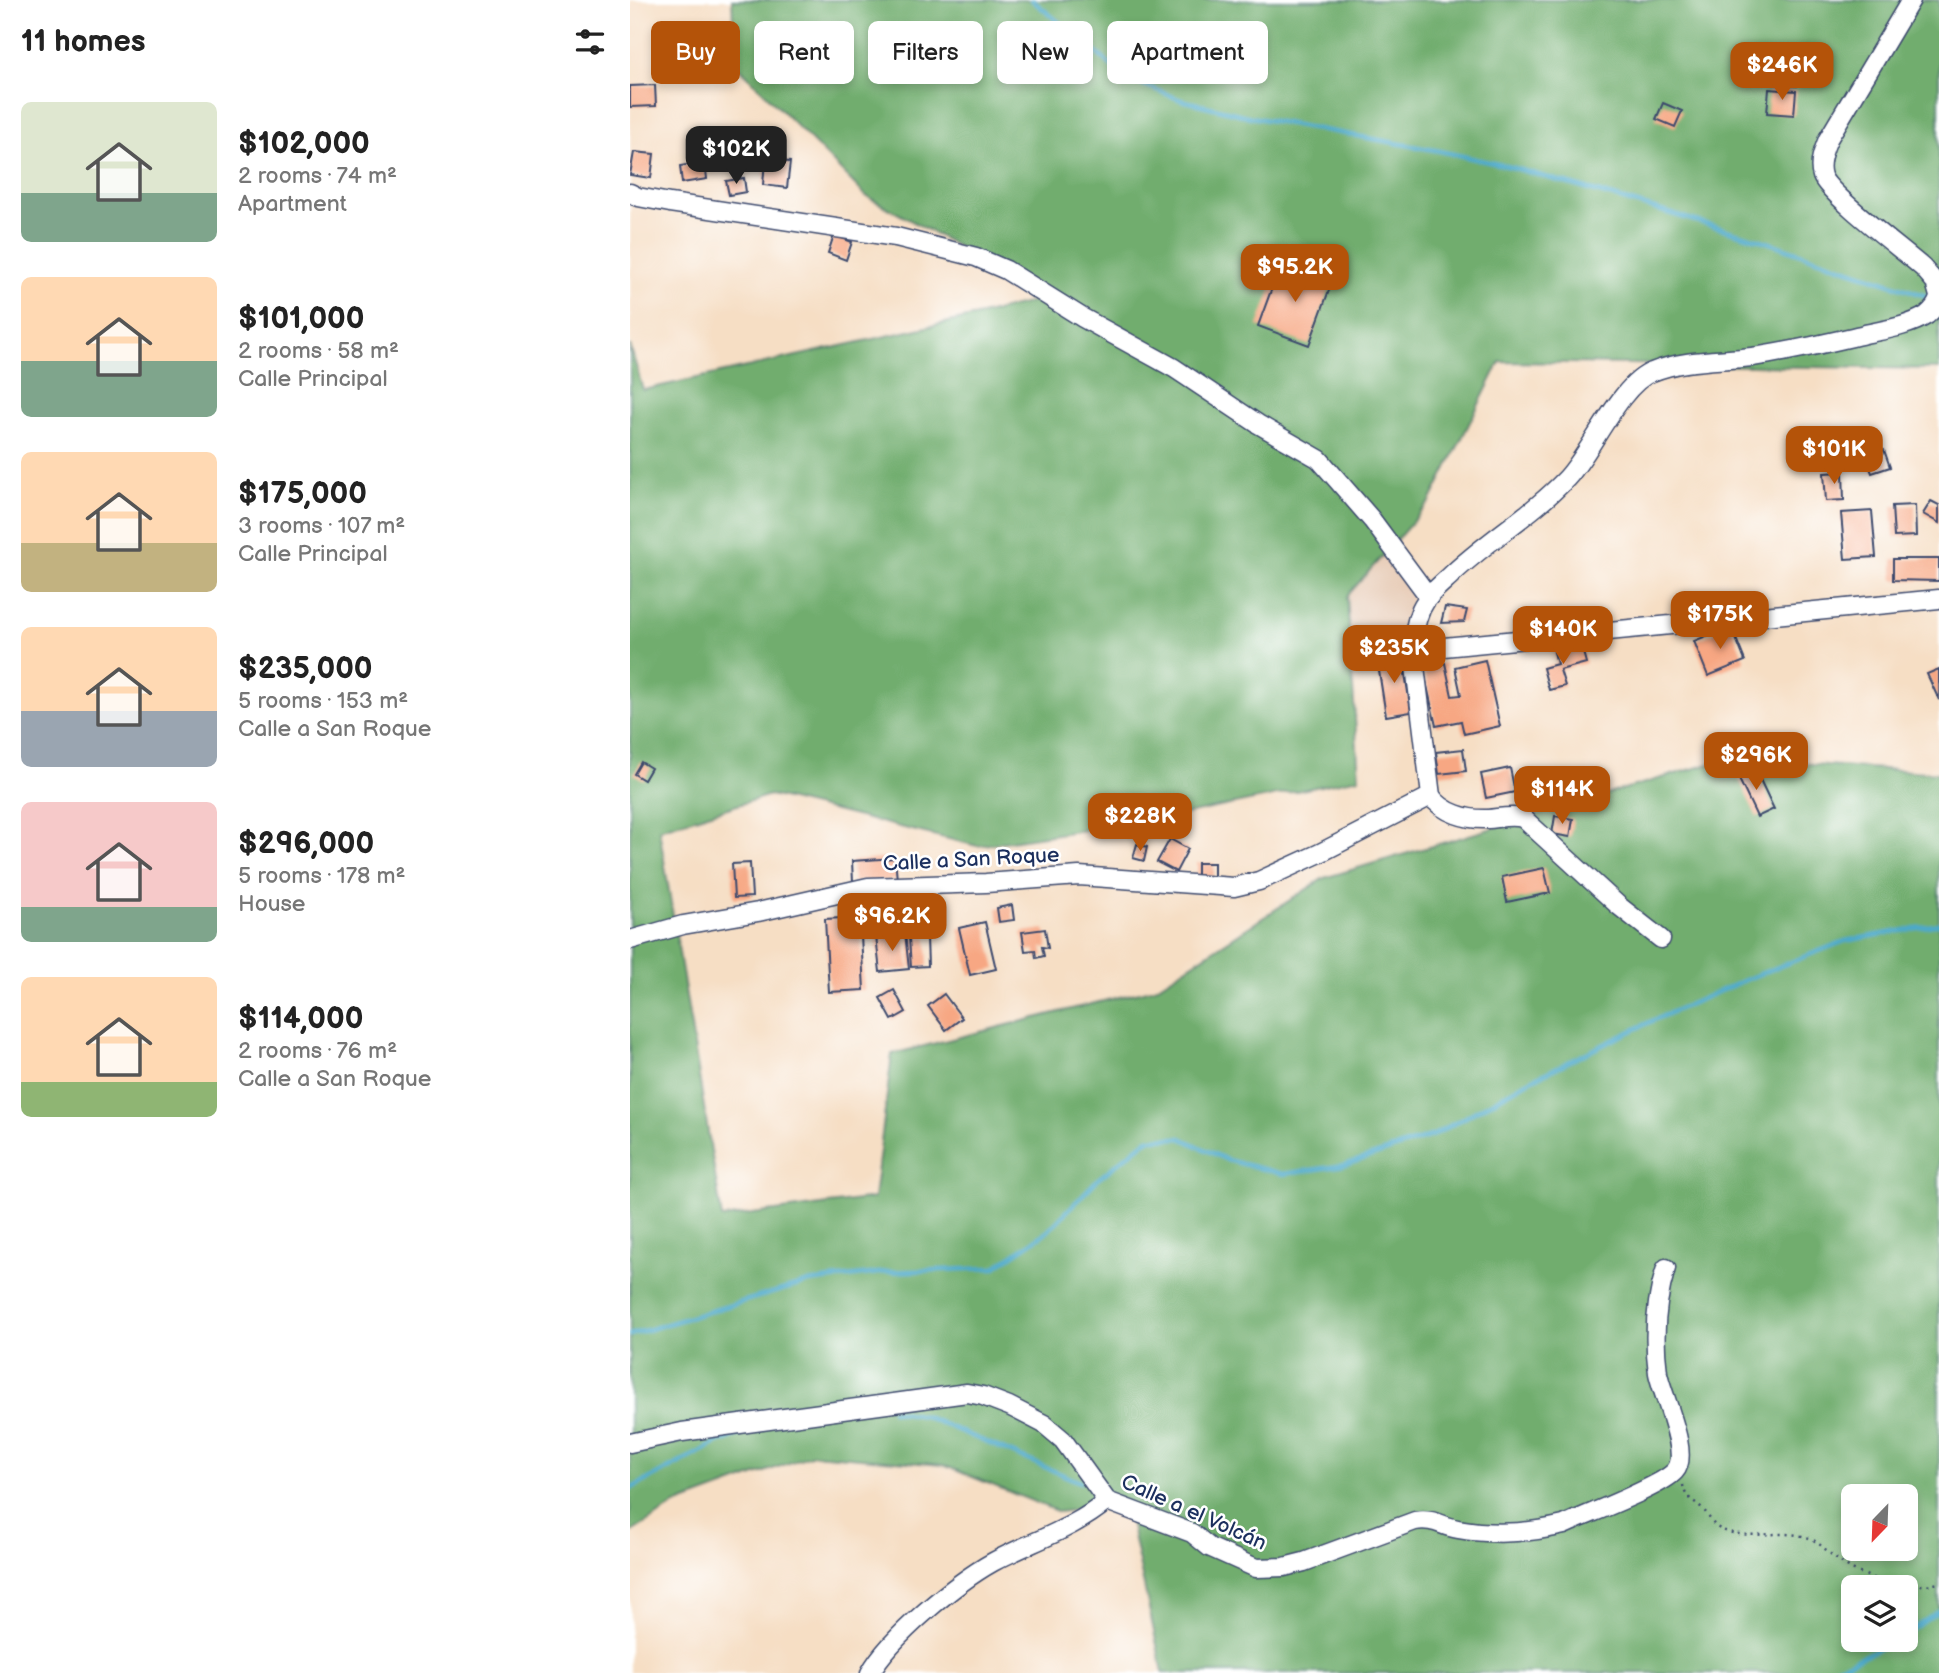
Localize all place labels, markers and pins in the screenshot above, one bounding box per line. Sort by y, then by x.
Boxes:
pin: $246K [1733,42,1831,102]
pin: $102K [687,127,785,186]
pin: $95.2K [1238,244,1352,304]
pin: $101K [1785,426,1883,486]
pin: $175K [1671,592,1769,651]
pin: $140K [1514,606,1612,666]
pin: $235K [1345,626,1443,685]
pin: $296K [1707,732,1805,792]
pin: $114K [1513,766,1611,826]
pin: $228K [1091,794,1189,853]
pin: $96.2K [835,894,949,953]

